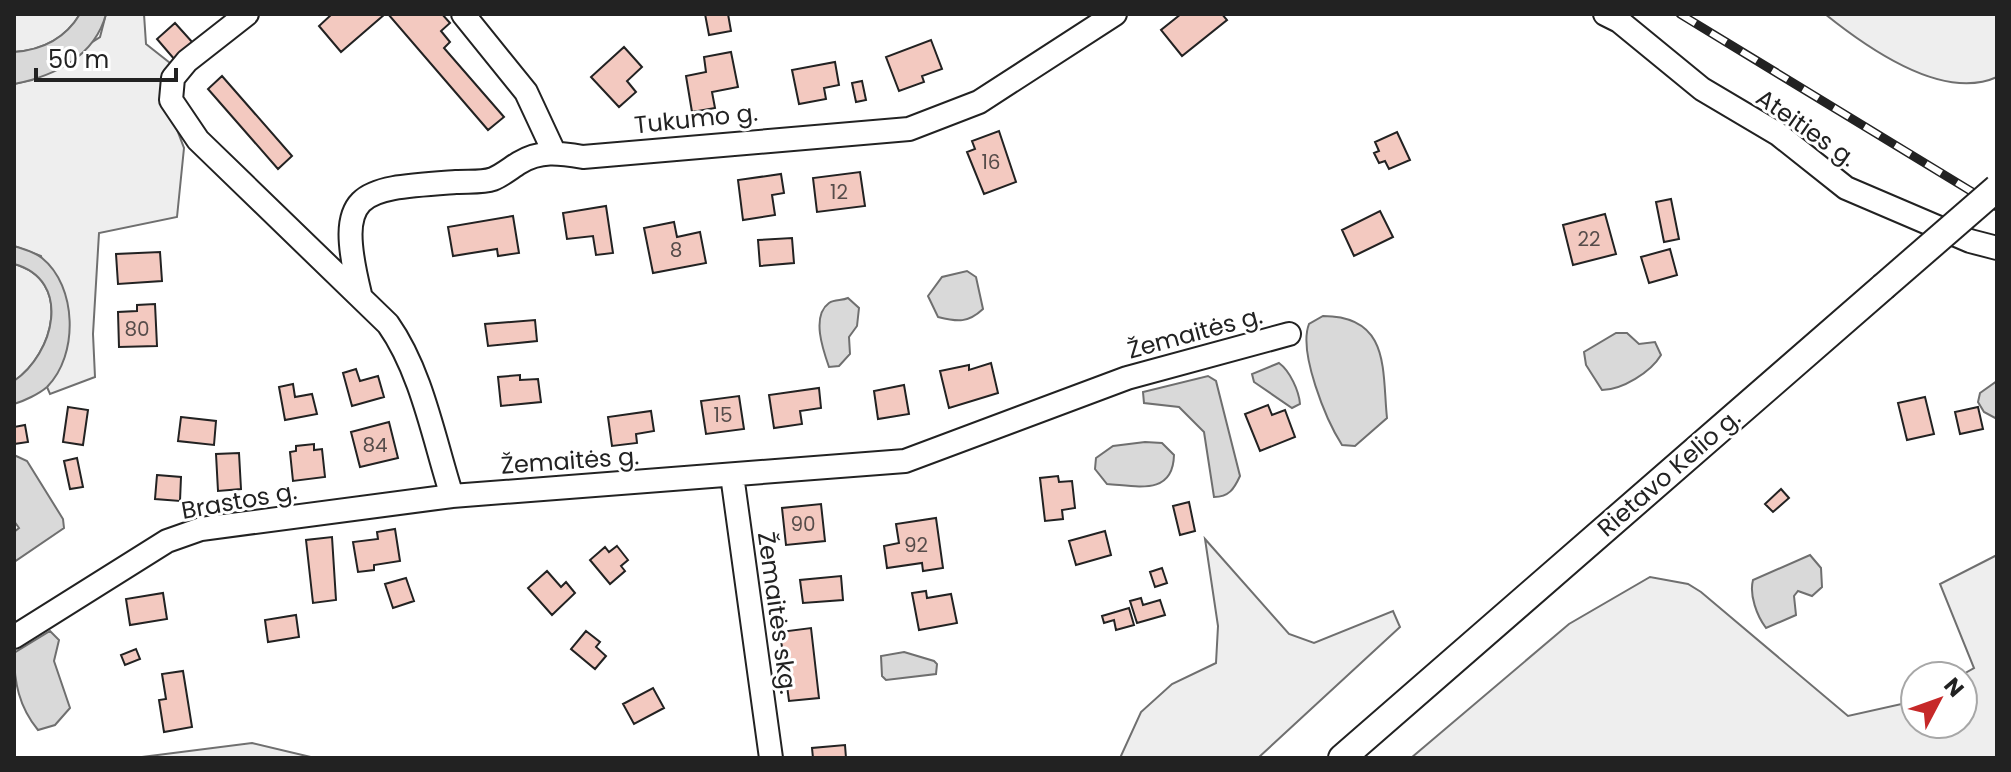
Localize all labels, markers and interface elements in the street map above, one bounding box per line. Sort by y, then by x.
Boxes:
scale bar [36,32,176,82]
text: 50 m [48,43,109,76]
street label: Ateities g. [1750,81,1863,174]
street label: Tukumo g. [633,96,759,141]
house number: 16 [981,148,1001,176]
house number: 12 [830,178,848,206]
house number: 22 [1578,225,1601,253]
house number: 8 [670,236,682,264]
street label: Žemaitės g. [1124,299,1266,366]
house number: 80 [124,315,150,343]
house number: 15 [714,401,732,429]
street label: Rietavo Kelio g. [1590,401,1747,544]
house number: 84 [362,431,388,459]
street label: Žemaitės g. [500,439,640,482]
street label: Brastos g. [179,474,299,527]
house number: 90 [790,510,816,538]
street label: Žemaitės skg. [750,530,805,696]
house number: 92 [904,531,928,559]
north arrow [1899,660,1979,740]
text: N [1937,671,1971,704]

